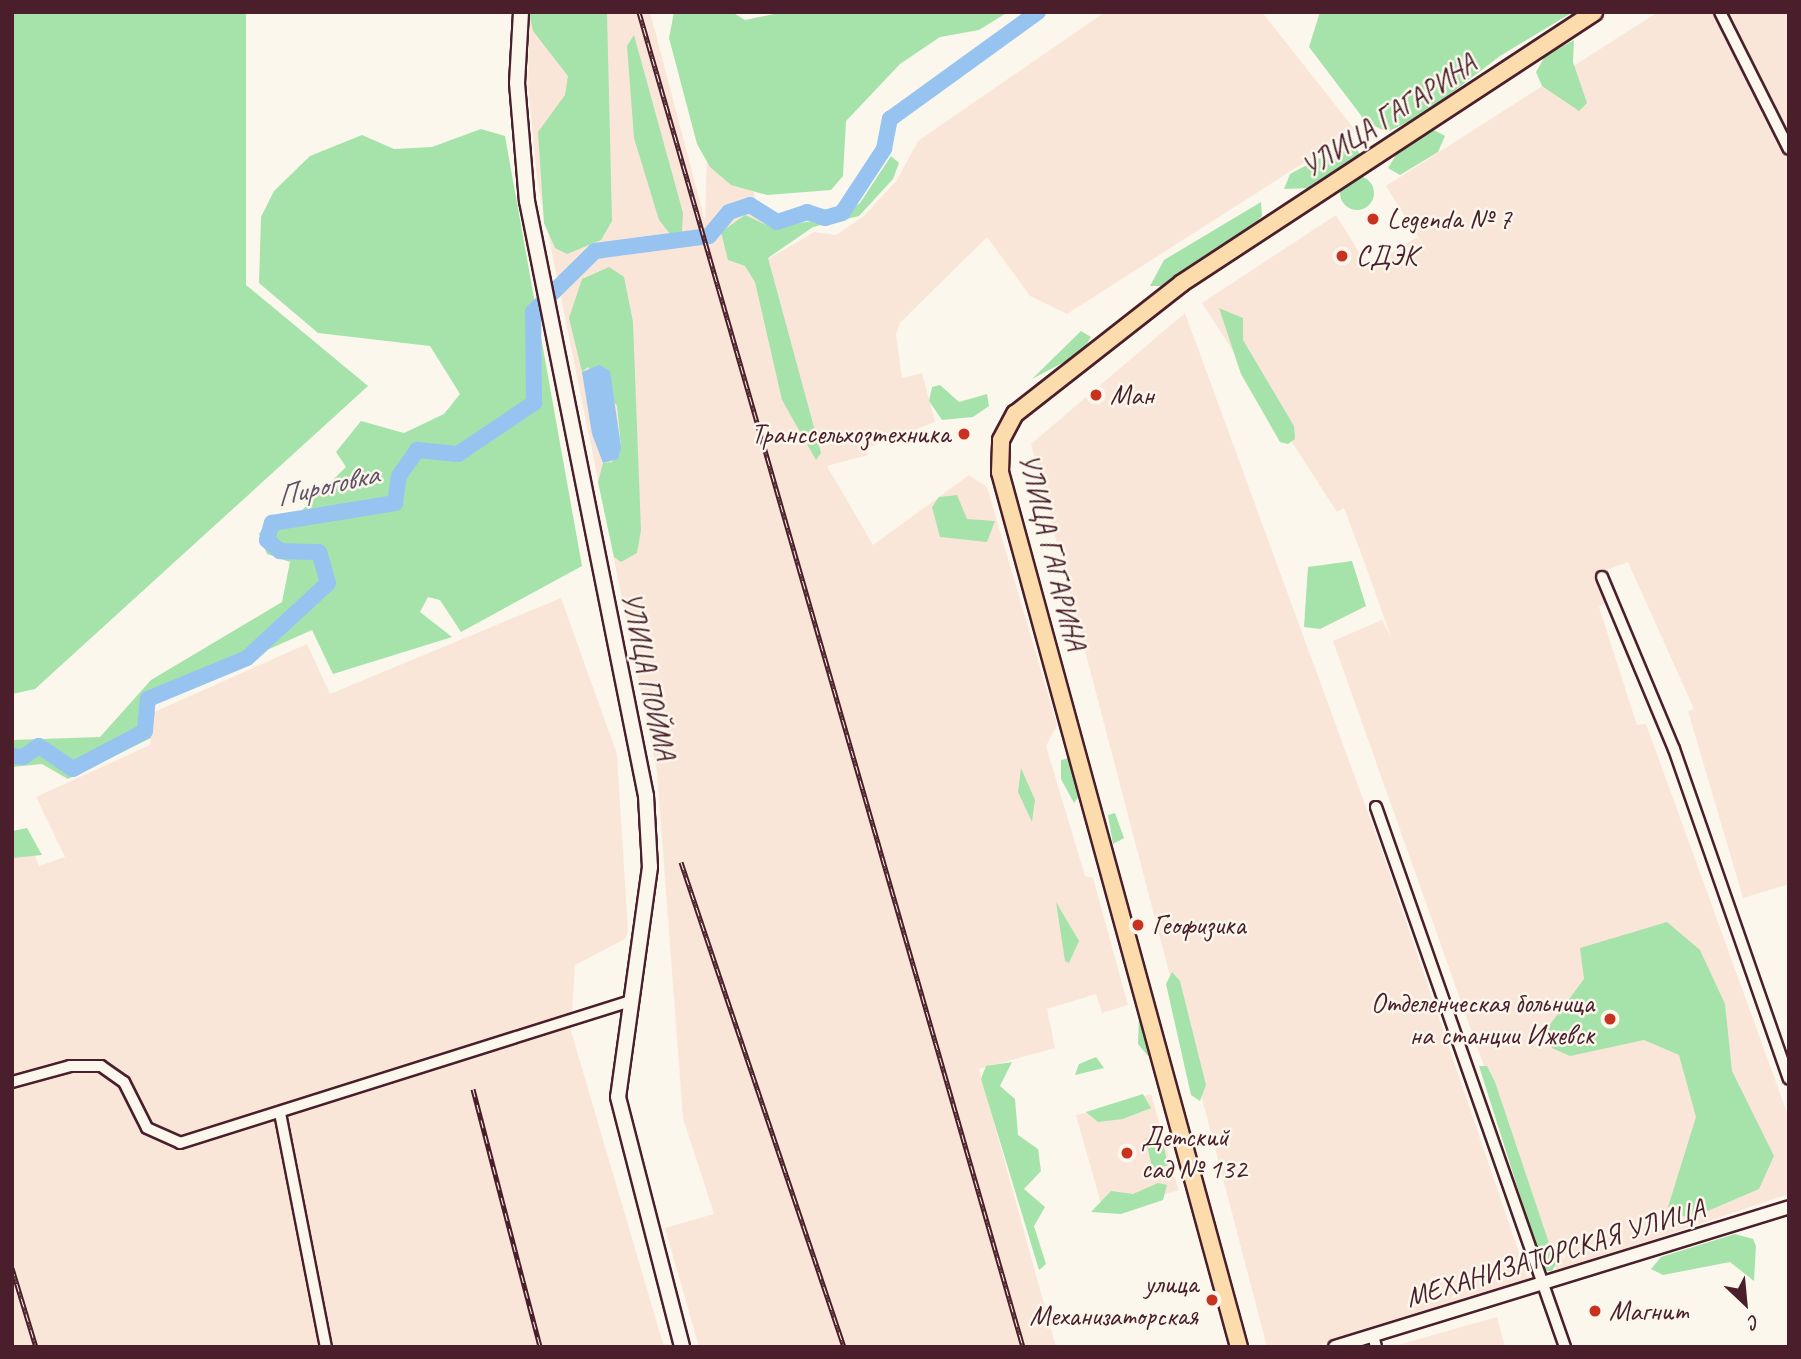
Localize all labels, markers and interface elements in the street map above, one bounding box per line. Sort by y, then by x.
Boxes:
street label: УЛИЦА ГАГАРИНА [1295,47,1483,185]
place label: Legenda № 7 [1387,202,1511,236]
marker: Legenda № 7 [1365,211,1381,227]
place label: СДЭК [1356,239,1417,273]
marker: СДЭК [1334,248,1350,264]
place label: Ман [1110,378,1154,412]
marker: Ман [1088,387,1104,403]
place label: Транссельхозтехника [751,417,950,451]
marker: Транссельхозтехника [956,426,972,442]
street label: УЛИЦА ГАГАРИНА [1011,450,1093,654]
water label: Пироговка [273,456,381,514]
street label: УЛИЦА ПОЙМА [614,589,682,763]
place label: Геофизика [1152,908,1246,942]
marker: Геофизика [1130,917,1146,933]
place label: Отделенческая больница на станции Ижевск [1369,986,1594,1052]
marker: Отделенческая больница на станции Ижевск [1600,1009,1620,1029]
place label: Детский сад № 132 [1141,1120,1247,1186]
marker: Детский сад № 132 [1119,1145,1135,1161]
street label: МЕХАНИЗАТОРСКАЯ УЛИЦА [1402,1192,1708,1314]
place label: улица Механизаторская [1029,1267,1198,1333]
north arrow [1710,1268,1780,1338]
marker: улица Механизаторская [1204,1292,1220,1308]
place label: Магнит [1609,1294,1689,1328]
marker: Магнит [1587,1303,1603,1319]
text: С [1745,1309,1764,1335]

